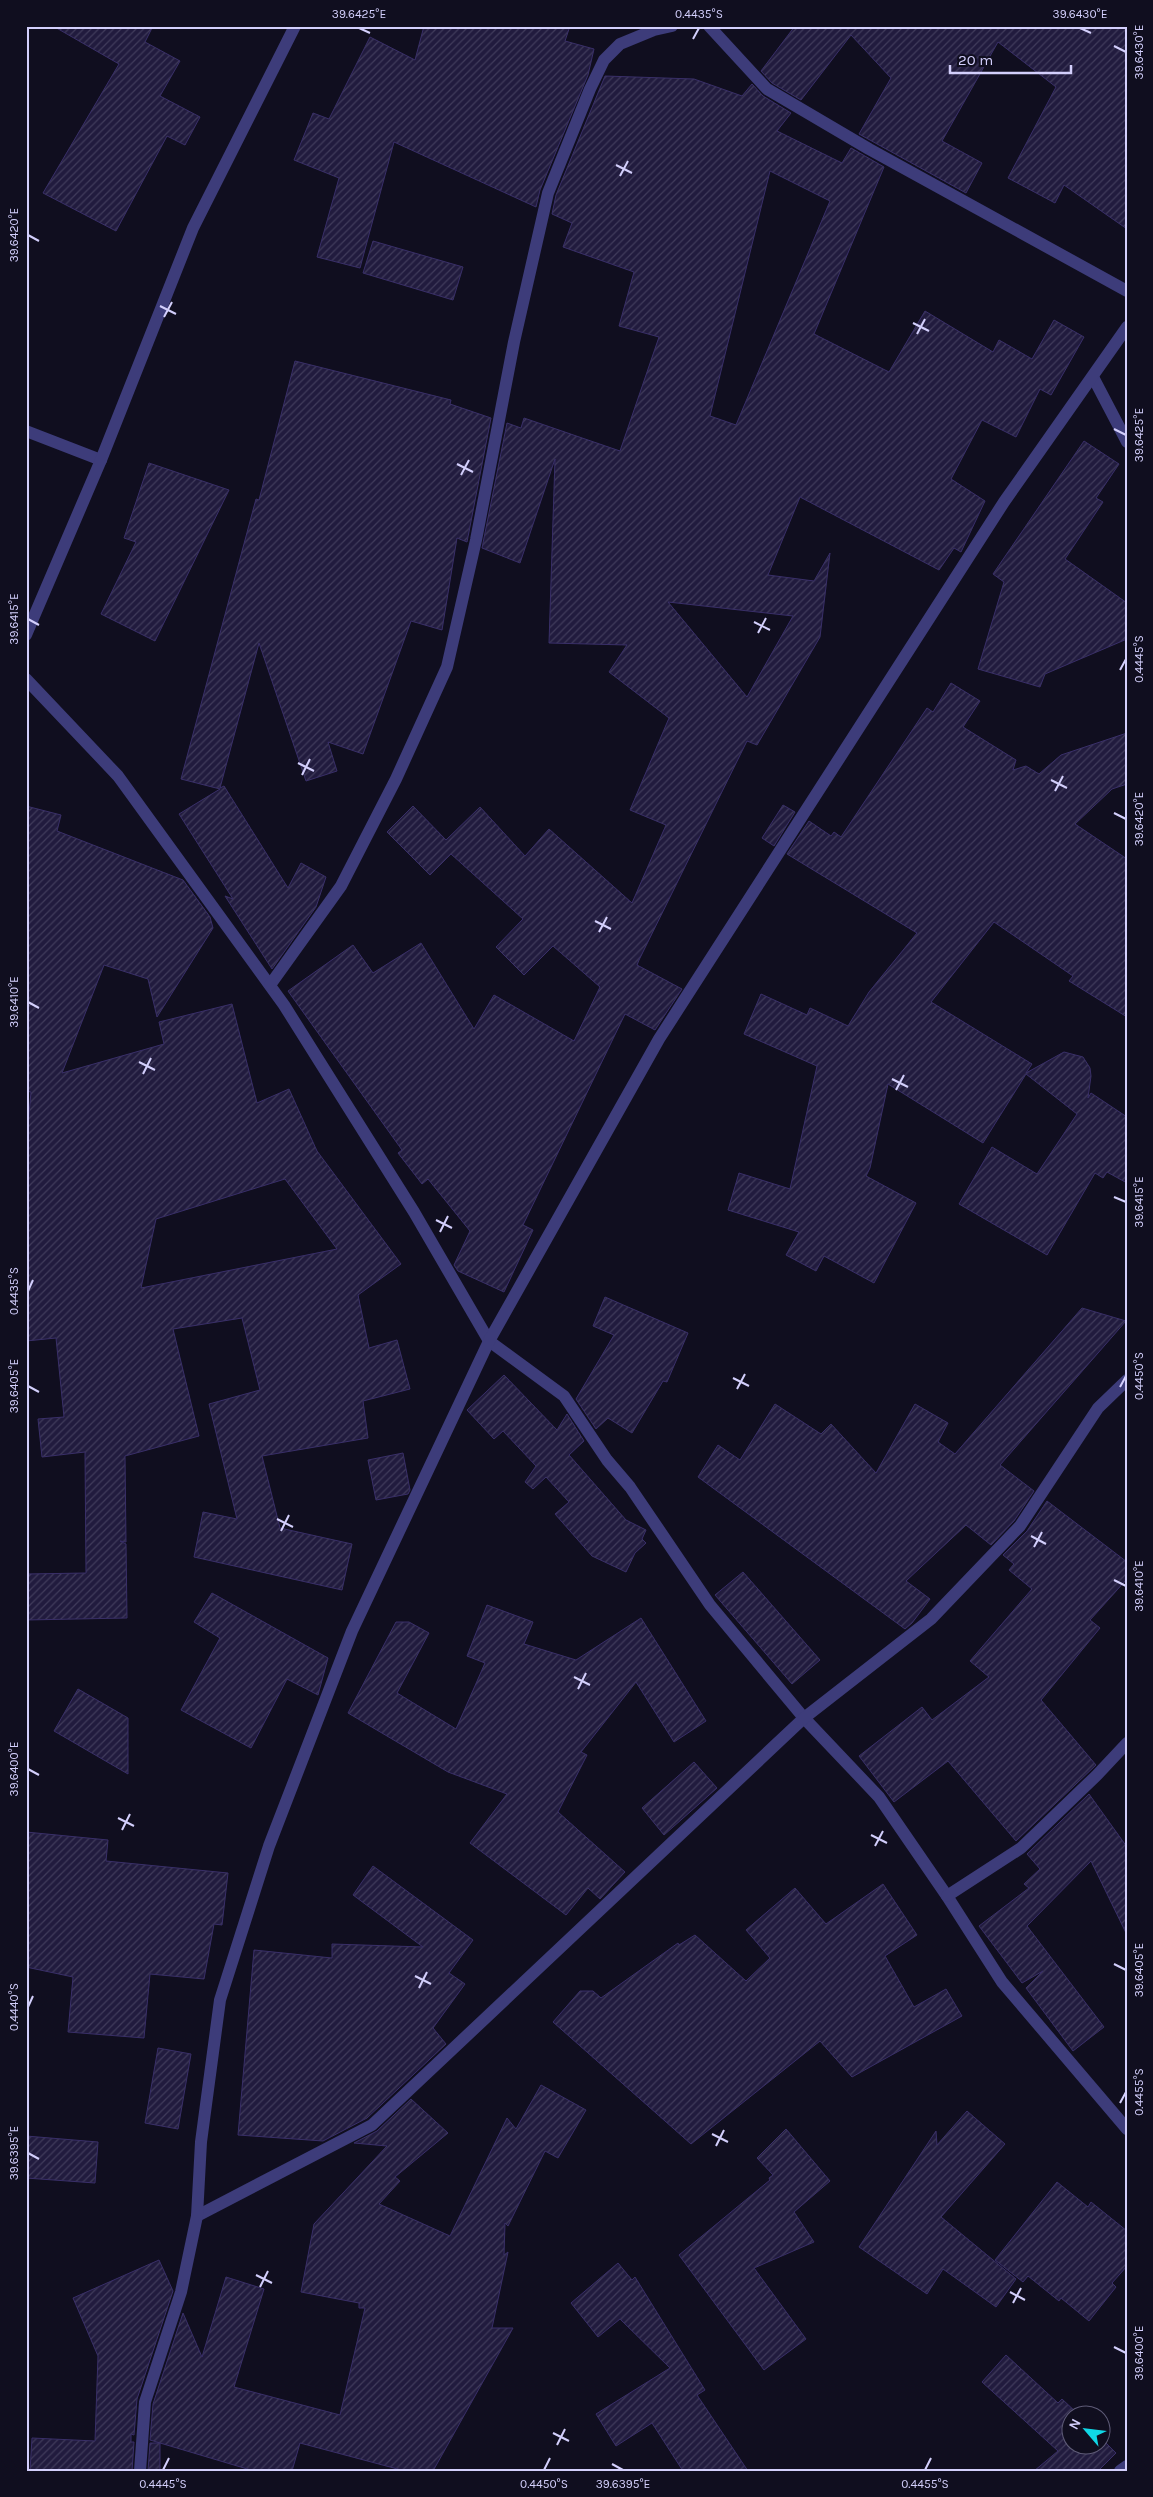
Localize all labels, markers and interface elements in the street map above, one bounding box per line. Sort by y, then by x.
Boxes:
text: 39.6425°E [332,7,386,21]
text: 0.4435°S [675,7,723,21]
text: 39.6430°E [1053,7,1107,21]
text: 39.6430°E [1132,25,1146,79]
scale bar [950,42,1072,74]
text: 20 m [958,51,993,69]
text: 39.6420°E [7,208,21,262]
text: 39.6425°E [1132,408,1146,462]
text: 39.6415°E [7,593,21,645]
text: 0.4445°S [1132,635,1146,683]
text: 39.6420°E [1132,792,1146,846]
text: 39.6410°E [7,976,21,1028]
text: 39.6415°E [1132,1176,1146,1228]
text: 0.4435°S [7,1267,21,1315]
text: 0.4450°S [1132,1352,1146,1400]
text: 39.6405°E [7,1359,21,1413]
text: 39.6410°E [1132,1560,1146,1612]
text: 39.6400°E [7,1742,21,1796]
text: 39.6405°E [1132,1943,1146,1997]
text: 0.4440°S [7,1983,21,2031]
text: 0.4455°S [1132,2068,1146,2116]
text: 39.6395°E [7,2126,21,2180]
text: 39.6400°E [1132,2326,1146,2380]
north arrow [1060,2404,1110,2454]
text: N [1065,2416,1085,2433]
text: 0.4445°S [139,2477,187,2491]
text: 0.4450°S [520,2477,568,2491]
text: 39.6395°E [596,2477,650,2491]
text: 0.4455°S [901,2477,949,2491]

